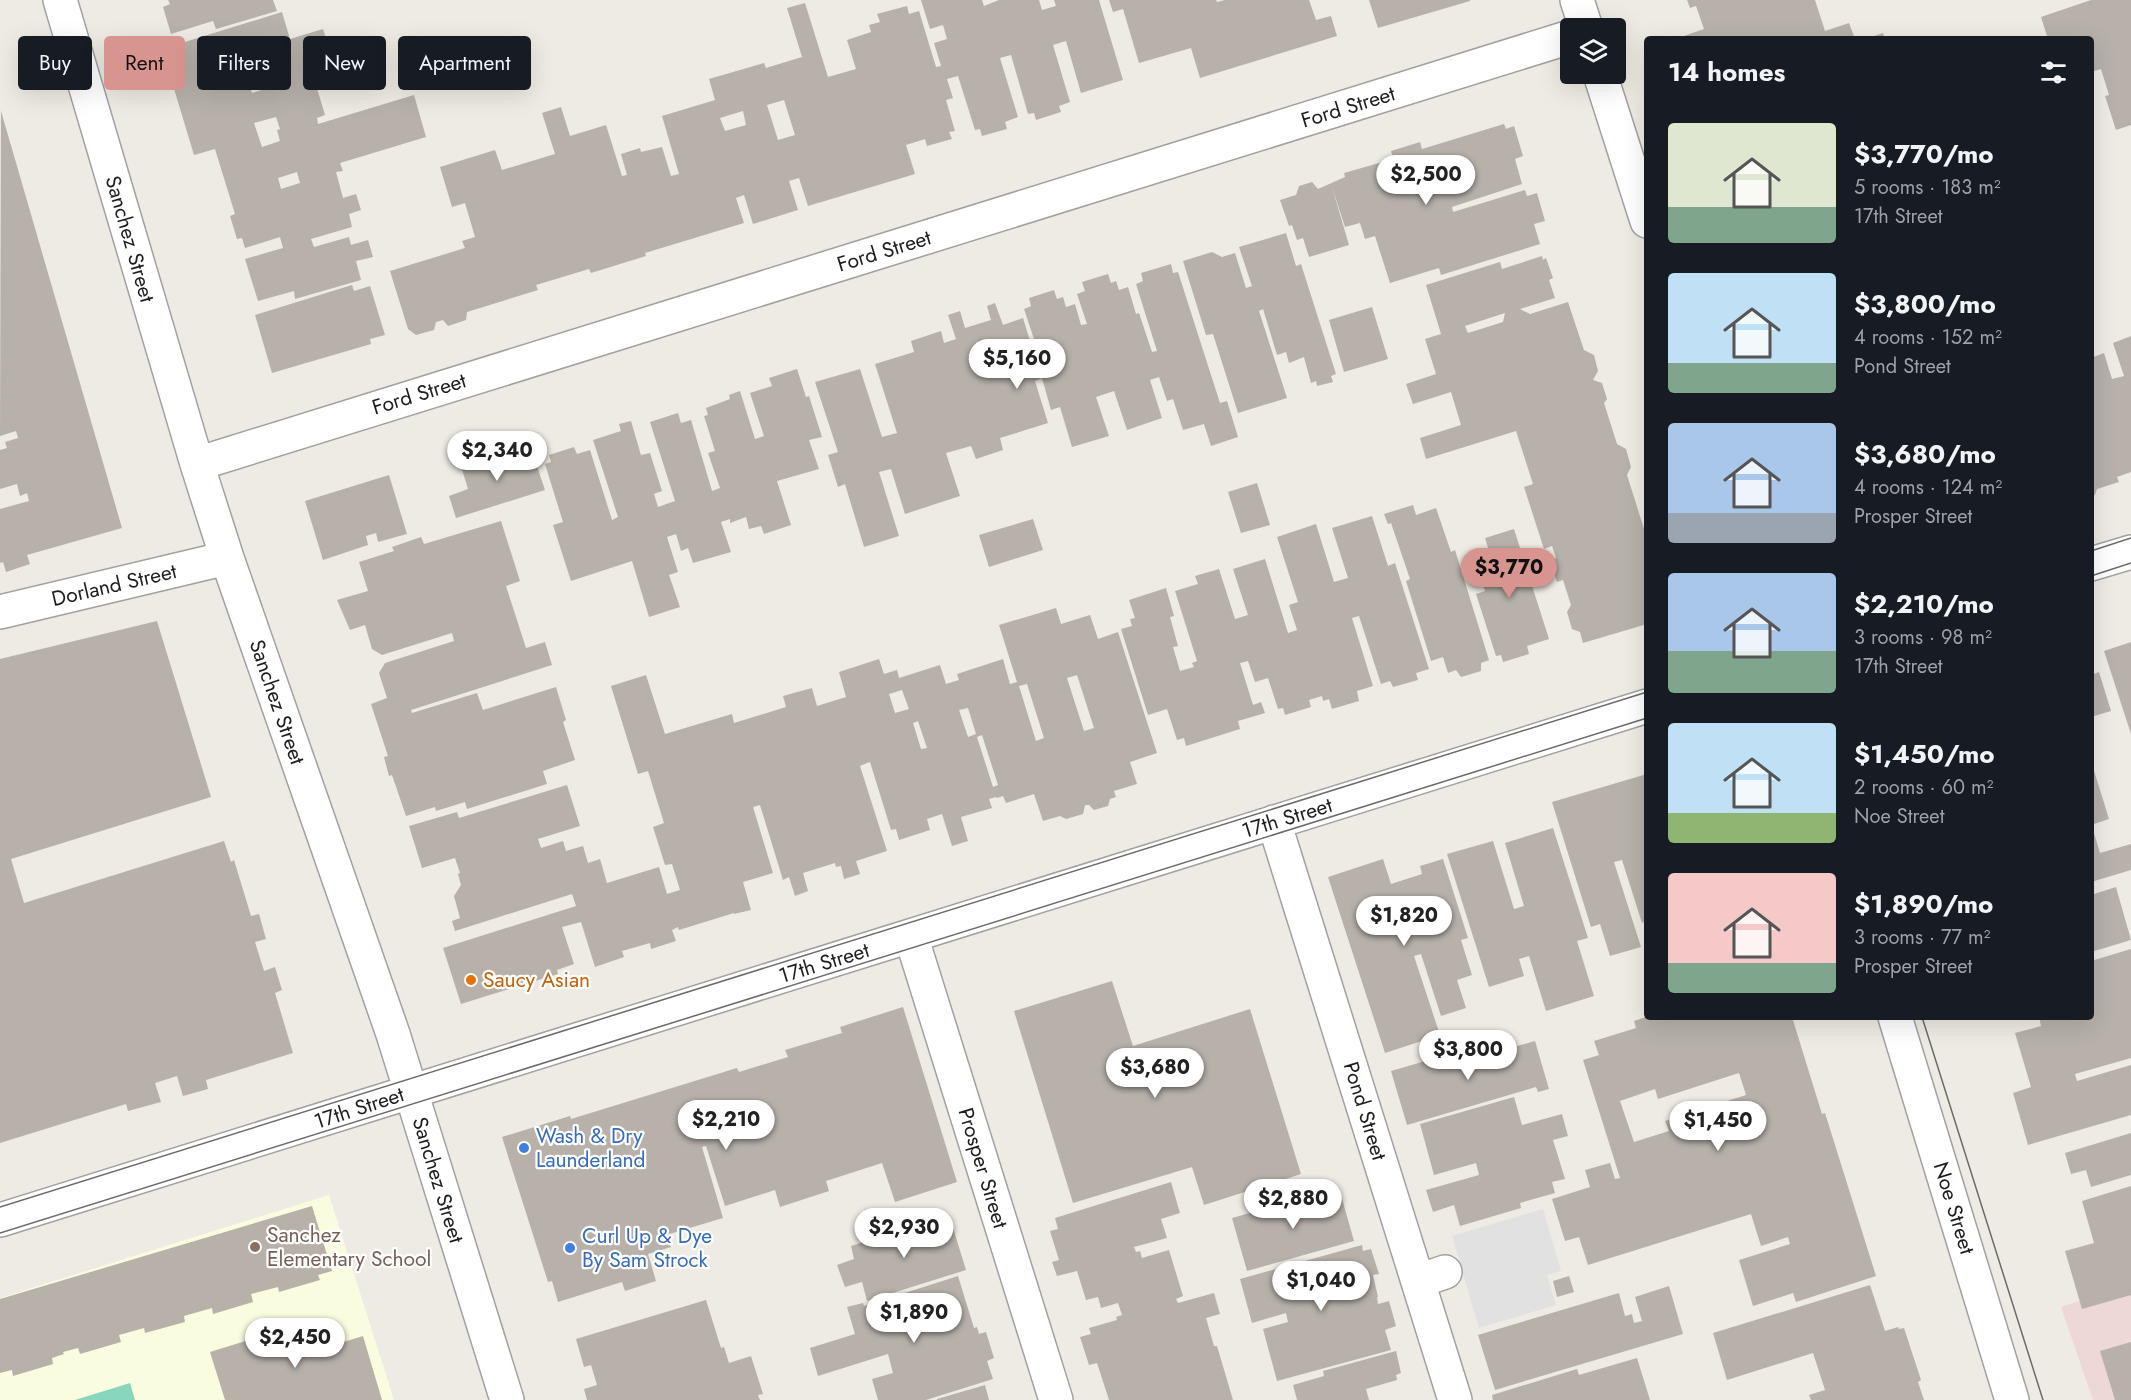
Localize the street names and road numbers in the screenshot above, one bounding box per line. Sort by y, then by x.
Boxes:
street label: Ford Street [1297,78,1399,136]
street label: Sanchez Street [98,172,162,306]
street label: Ford Street [833,222,935,280]
street label: Ford Street [368,365,470,423]
street label: Dorland Street [49,556,179,614]
street label: Sanchez Street [242,636,312,768]
street label: 17th Street [1238,790,1336,846]
street label: 17th Street [775,935,873,991]
street label: Pond Street [1336,1058,1394,1164]
street label: 17th Street [310,1079,408,1137]
street label: Prosper Street [950,1104,1016,1232]
street label: Sanchez Street [405,1113,471,1247]
street label: Noe Street [1926,1158,1982,1258]

